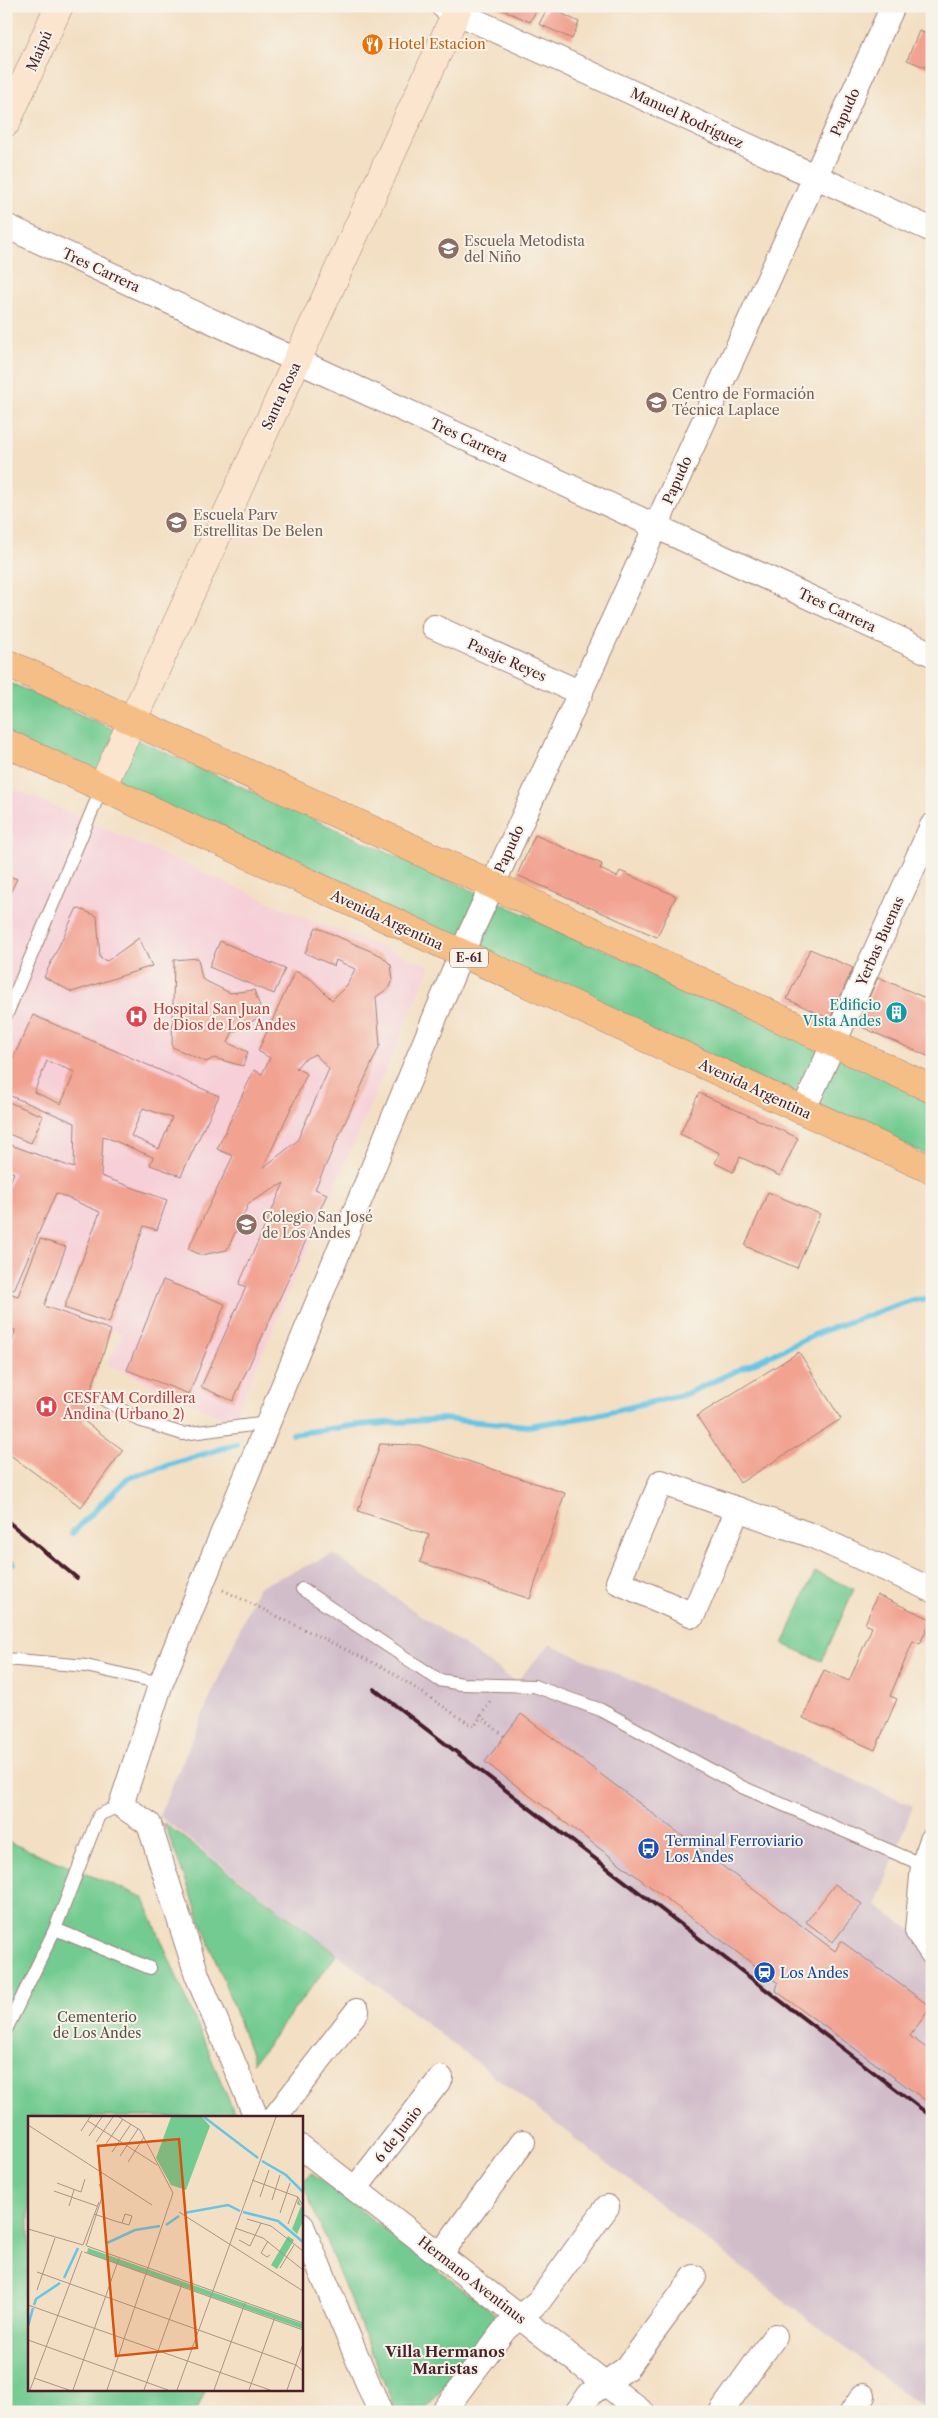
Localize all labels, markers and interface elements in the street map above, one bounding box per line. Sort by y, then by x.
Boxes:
street label: Maipú [22,27,56,74]
restaurant icon: Hotel Estacion [360,32,384,56]
place label: Hotel Estacion [388,35,486,53]
street label: Manuel Rodríguez [627,84,747,152]
street label: Papudo [826,85,864,139]
place label: Escuela Metodista del Niño [464,232,586,266]
school or university icon: Escuela Metodista del Niño [436,237,460,261]
street label: Tres Carrera [59,244,143,296]
street label: Santa Rosa [258,359,305,433]
place label: Centro de Formación Técnica Laplace [672,385,815,419]
school or university icon: Centro de Formación Técnica Laplace [644,390,668,414]
street label: Tres Carrera [427,414,511,466]
street label: Papudo [658,453,696,507]
place label: Escuela Parv Estrellitas De Belen [193,506,323,540]
school or university icon: Escuela Parv Estrellitas De Belen [165,511,189,535]
street label: Tres Carrera [795,584,879,636]
street label: Pasaje Reyes [465,635,549,685]
street label: Papudo [490,822,528,876]
street label: Avenida Argentina [327,886,447,954]
street label: Yerbas Buenas [852,893,908,990]
road number: E-61 [450,948,488,968]
place label: Edificio VIsta Andes [802,996,881,1030]
place label: Hospital San Juan de Dios de Los Andes [153,1000,296,1034]
building icon: Edificio VIsta Andes [885,1001,909,1025]
hospital icon: Hospital San Juan de Dios de Los Andes [125,1005,149,1029]
street label: Avenida Argentina [695,1055,815,1123]
place label: Colegio San José de Los Andes [262,1208,373,1242]
school or university icon: Colegio San José de Los Andes [234,1213,258,1237]
place label: CESFAM Cordillera Andina (Urbano 2) [62,1389,196,1423]
hospital icon: CESFAM Cordillera Andina (Urbano 2) [35,1394,59,1418]
place label: Terminal Ferroviario Los Andes [665,1832,803,1866]
bus stop icon: Terminal Ferroviario Los Andes [637,1837,661,1861]
station icon: Los Andes [752,1961,776,1985]
place label: Los Andes [780,1964,849,1982]
park label: Cementerio de Los Andes [53,2008,141,2042]
street label: 6 de Junio [370,2102,426,2166]
inset map [28,2116,302,2390]
street label: Hermano Aventinus [414,2232,530,2328]
district label: Villa Hermanos Maristas [384,2342,505,2378]

